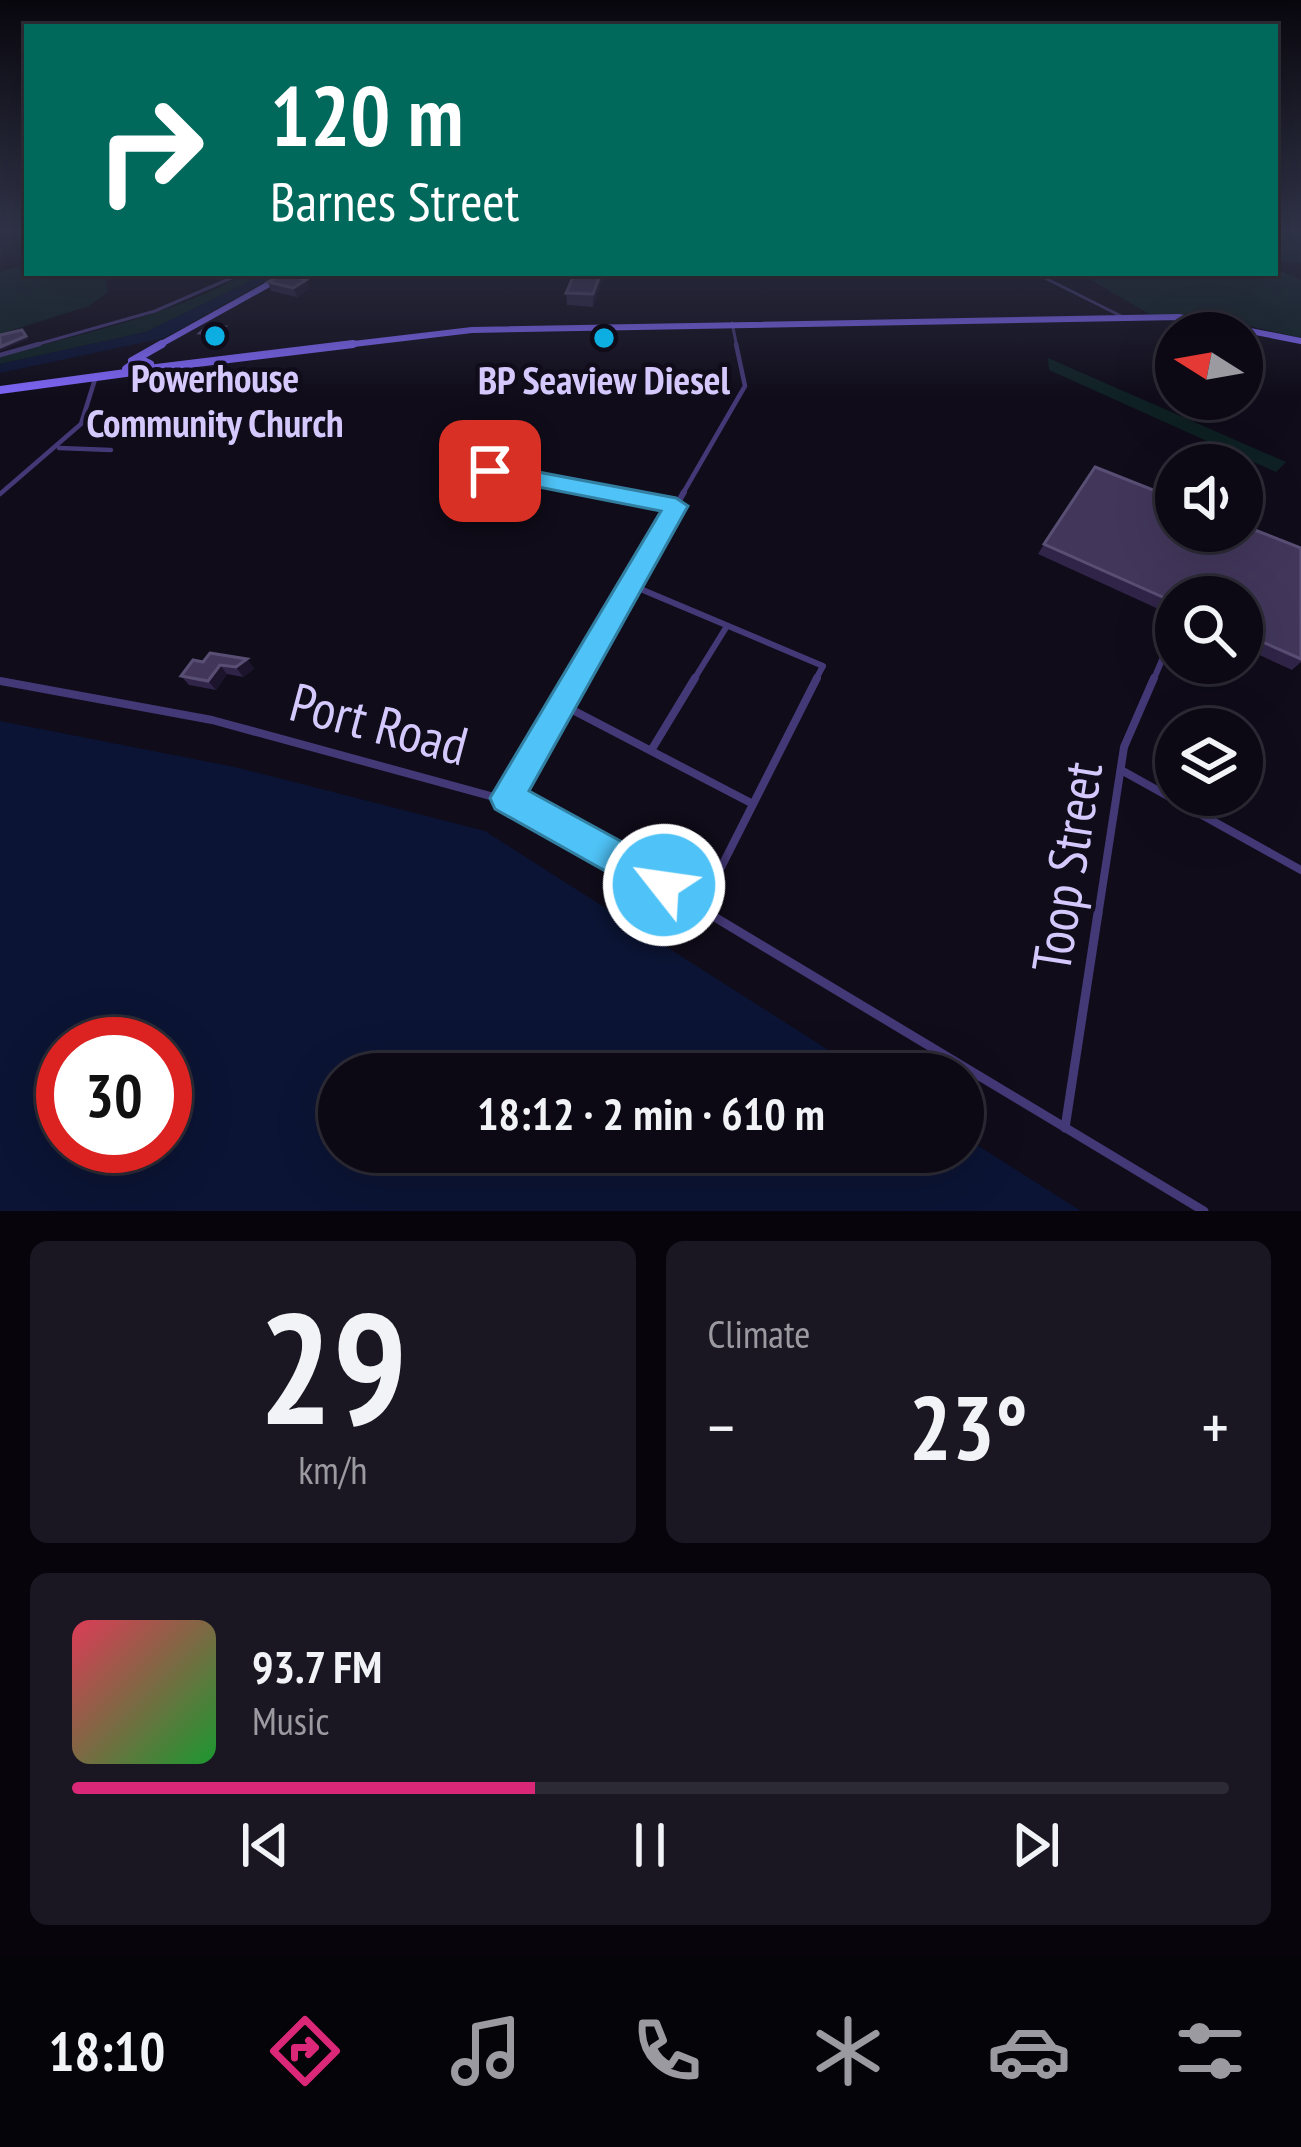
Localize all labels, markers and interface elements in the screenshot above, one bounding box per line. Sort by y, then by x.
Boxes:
text: 120 m [270,60,463,169]
icon: right [72,72,228,228]
text: Barnes Street [270,166,519,236]
north arrow [1155,312,1263,420]
map controls [1155,312,1263,816]
marker: Powerhouse Community Church [202,323,228,349]
marker: BP Seaview Diesel [591,325,617,351]
place label: Powerhouse Community Church [86,352,344,448]
place label: BP Seaview Diesel [478,354,731,405]
pin [439,420,541,522]
icon: arrive [457,438,523,504]
button: sound [1155,444,1263,552]
button: search [1155,576,1263,684]
street label: Port Road [283,666,476,780]
button: layers [1155,708,1263,816]
street label: Toop Street [1015,757,1117,977]
position arrow [601,822,727,948]
speed limit sign: 30 [36,1017,192,1173]
text: 18:12 · 2 min · 610 m [477,1084,825,1142]
text: 29 [258,1265,407,1467]
text: Climate [708,1308,810,1359]
text: 23° [909,1368,1028,1485]
text: − [708,1384,735,1469]
text: + [1202,1384,1229,1469]
text: km/h [298,1444,367,1495]
text: 93.7 FM [252,1637,382,1695]
text: Music [252,1695,329,1746]
icon: previous [232,1812,298,1878]
icon: pause [617,1812,683,1878]
icon: next [1003,1812,1069,1878]
icon: directions [263,2009,347,2093]
icon: music [444,2009,528,2093]
icon: phone [625,2009,709,2093]
icon: climate [806,2009,890,2093]
icon: car [987,2009,1071,2093]
icon: filters [1168,2009,1252,2093]
text: 18:10 [49,2016,165,2086]

